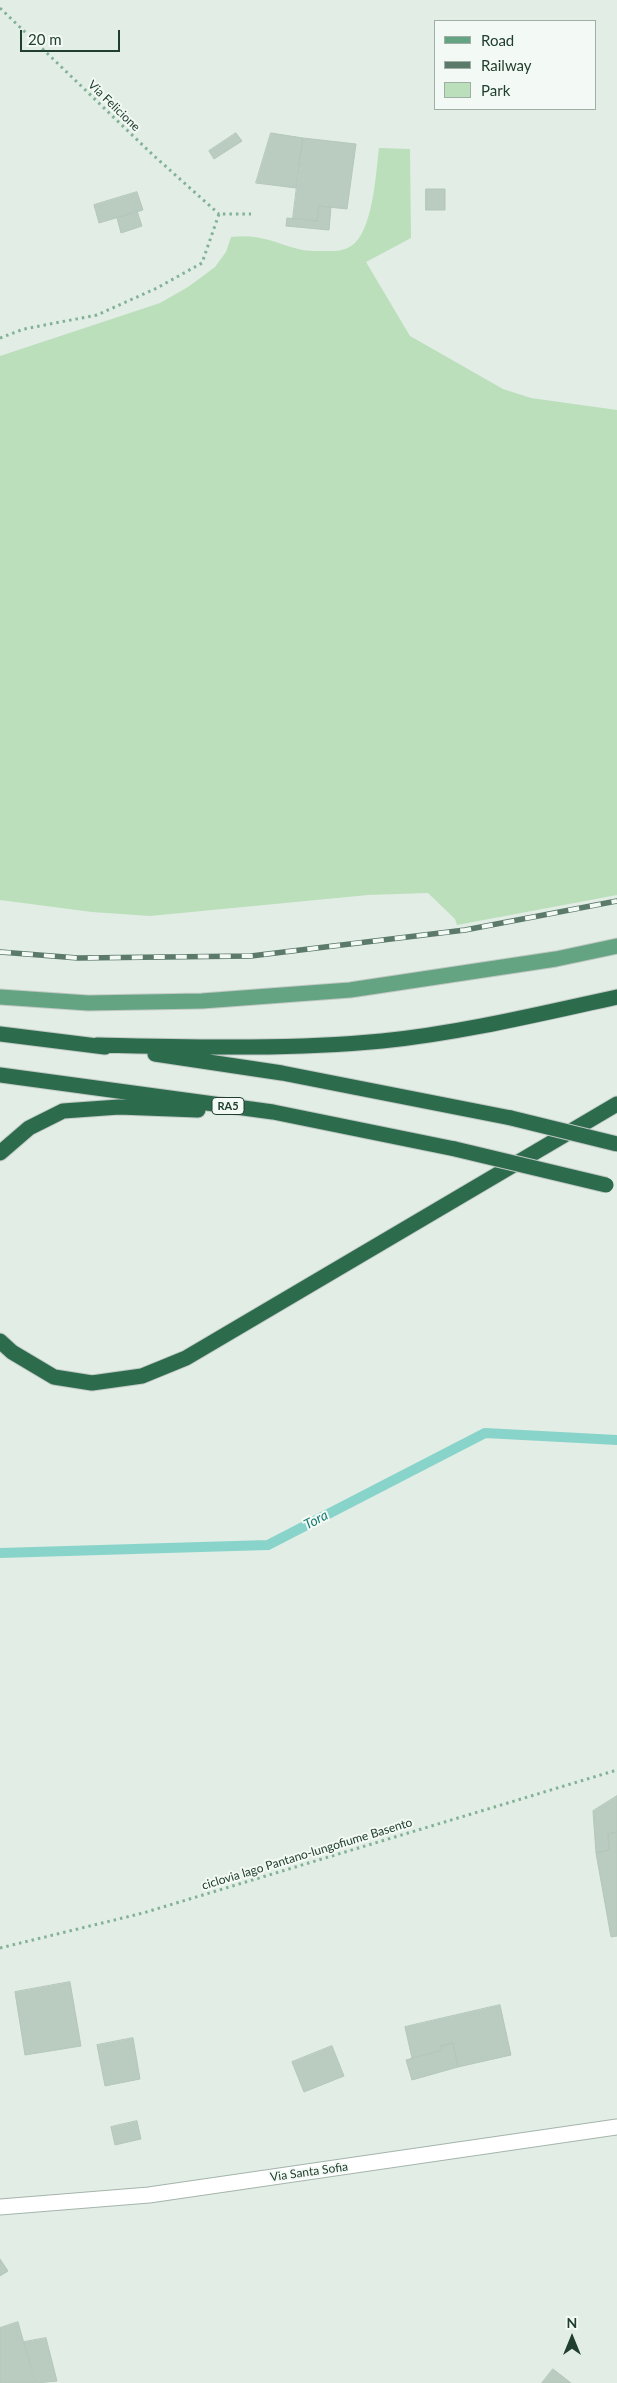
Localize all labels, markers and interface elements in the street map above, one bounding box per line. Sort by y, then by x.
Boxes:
scale bar [22,20,122,52]
legend [434,20,597,110]
text: 20 m [28,30,62,48]
text: Road [481,31,514,49]
text: Railway [481,56,532,74]
street label: Via Felicione [85,78,143,134]
text: Park [481,81,510,99]
road number: RA5 [212,1098,244,1114]
water label: Tora [301,1507,331,1533]
street label: ciclovia lago Pantano-lungofiume Basento [200,1815,414,1893]
street label: Via Santa Sofia [269,2159,349,2185]
north arrow [547,2313,597,2363]
text: N [567,2314,577,2331]

